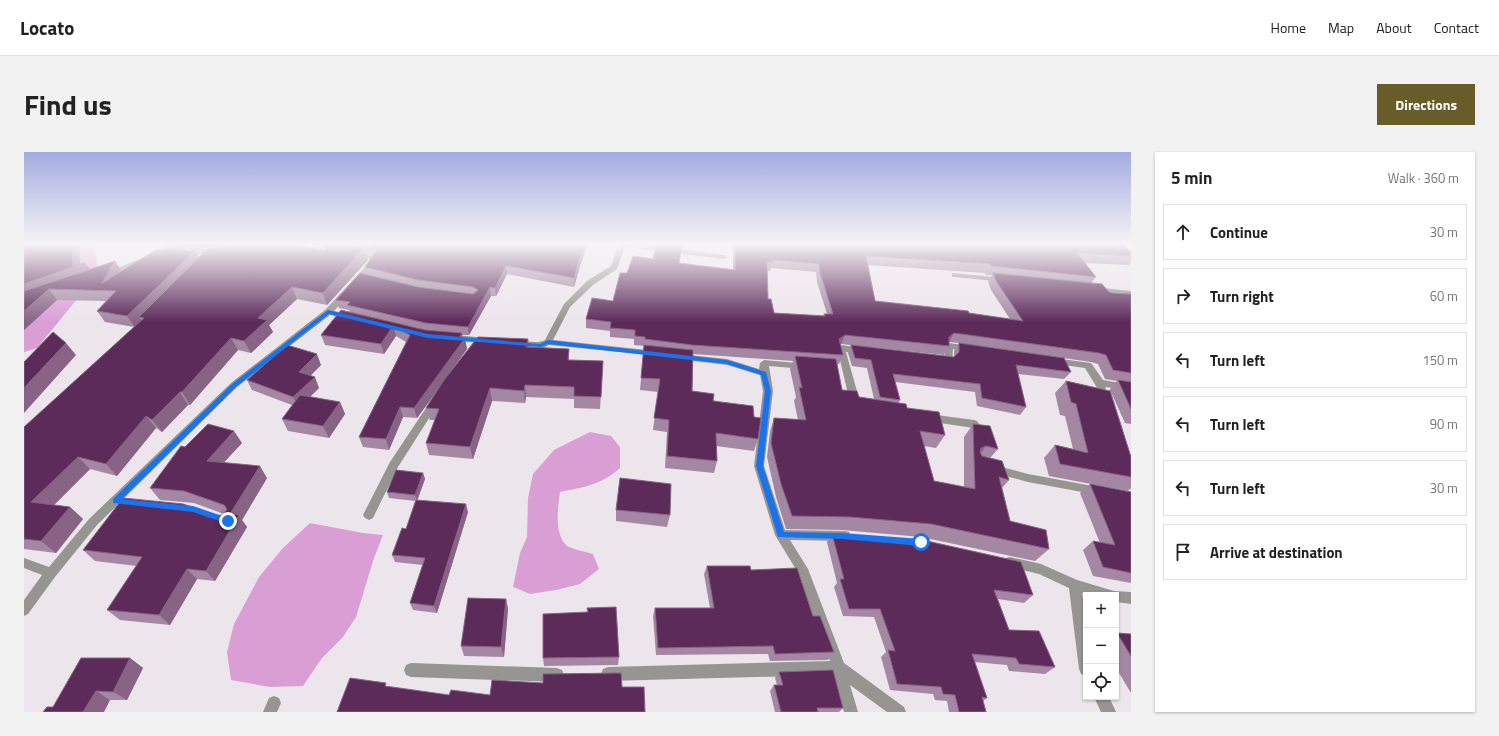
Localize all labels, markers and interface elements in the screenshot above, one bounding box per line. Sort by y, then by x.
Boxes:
text: Locato [20,13,74,42]
text: Home [1271,17,1306,38]
text: Map [1328,17,1354,38]
text: About [1376,17,1412,38]
text: Contact [1434,17,1479,38]
text: Find us [24,83,112,126]
button: Directions [1377,84,1475,125]
text: 5 min [1171,165,1212,191]
text: Walk · 360 m [1388,168,1459,188]
icon: ahead [1172,221,1194,243]
text: Continue [1210,221,1268,244]
text: 30 m [1430,222,1458,242]
icon: right [1172,285,1194,307]
text: Turn right [1210,285,1274,308]
text: 60 m [1430,286,1458,306]
icon: left [1172,349,1194,371]
text: Turn left [1210,349,1265,372]
text: 150 m [1422,350,1458,370]
icon: left [1172,413,1194,435]
text: Turn left [1210,413,1265,436]
text: 90 m [1430,414,1458,434]
icon: left [1172,477,1194,499]
text: Turn left [1210,477,1265,500]
text: 30 m [1430,478,1458,498]
route end [219,512,237,530]
route start [912,533,930,551]
icon: arrive [1172,541,1194,563]
text: Arrive at destination [1210,541,1343,564]
map controls [1083,592,1119,700]
button: + [1083,592,1119,628]
button: − [1083,628,1119,664]
button: locate [1083,664,1119,700]

